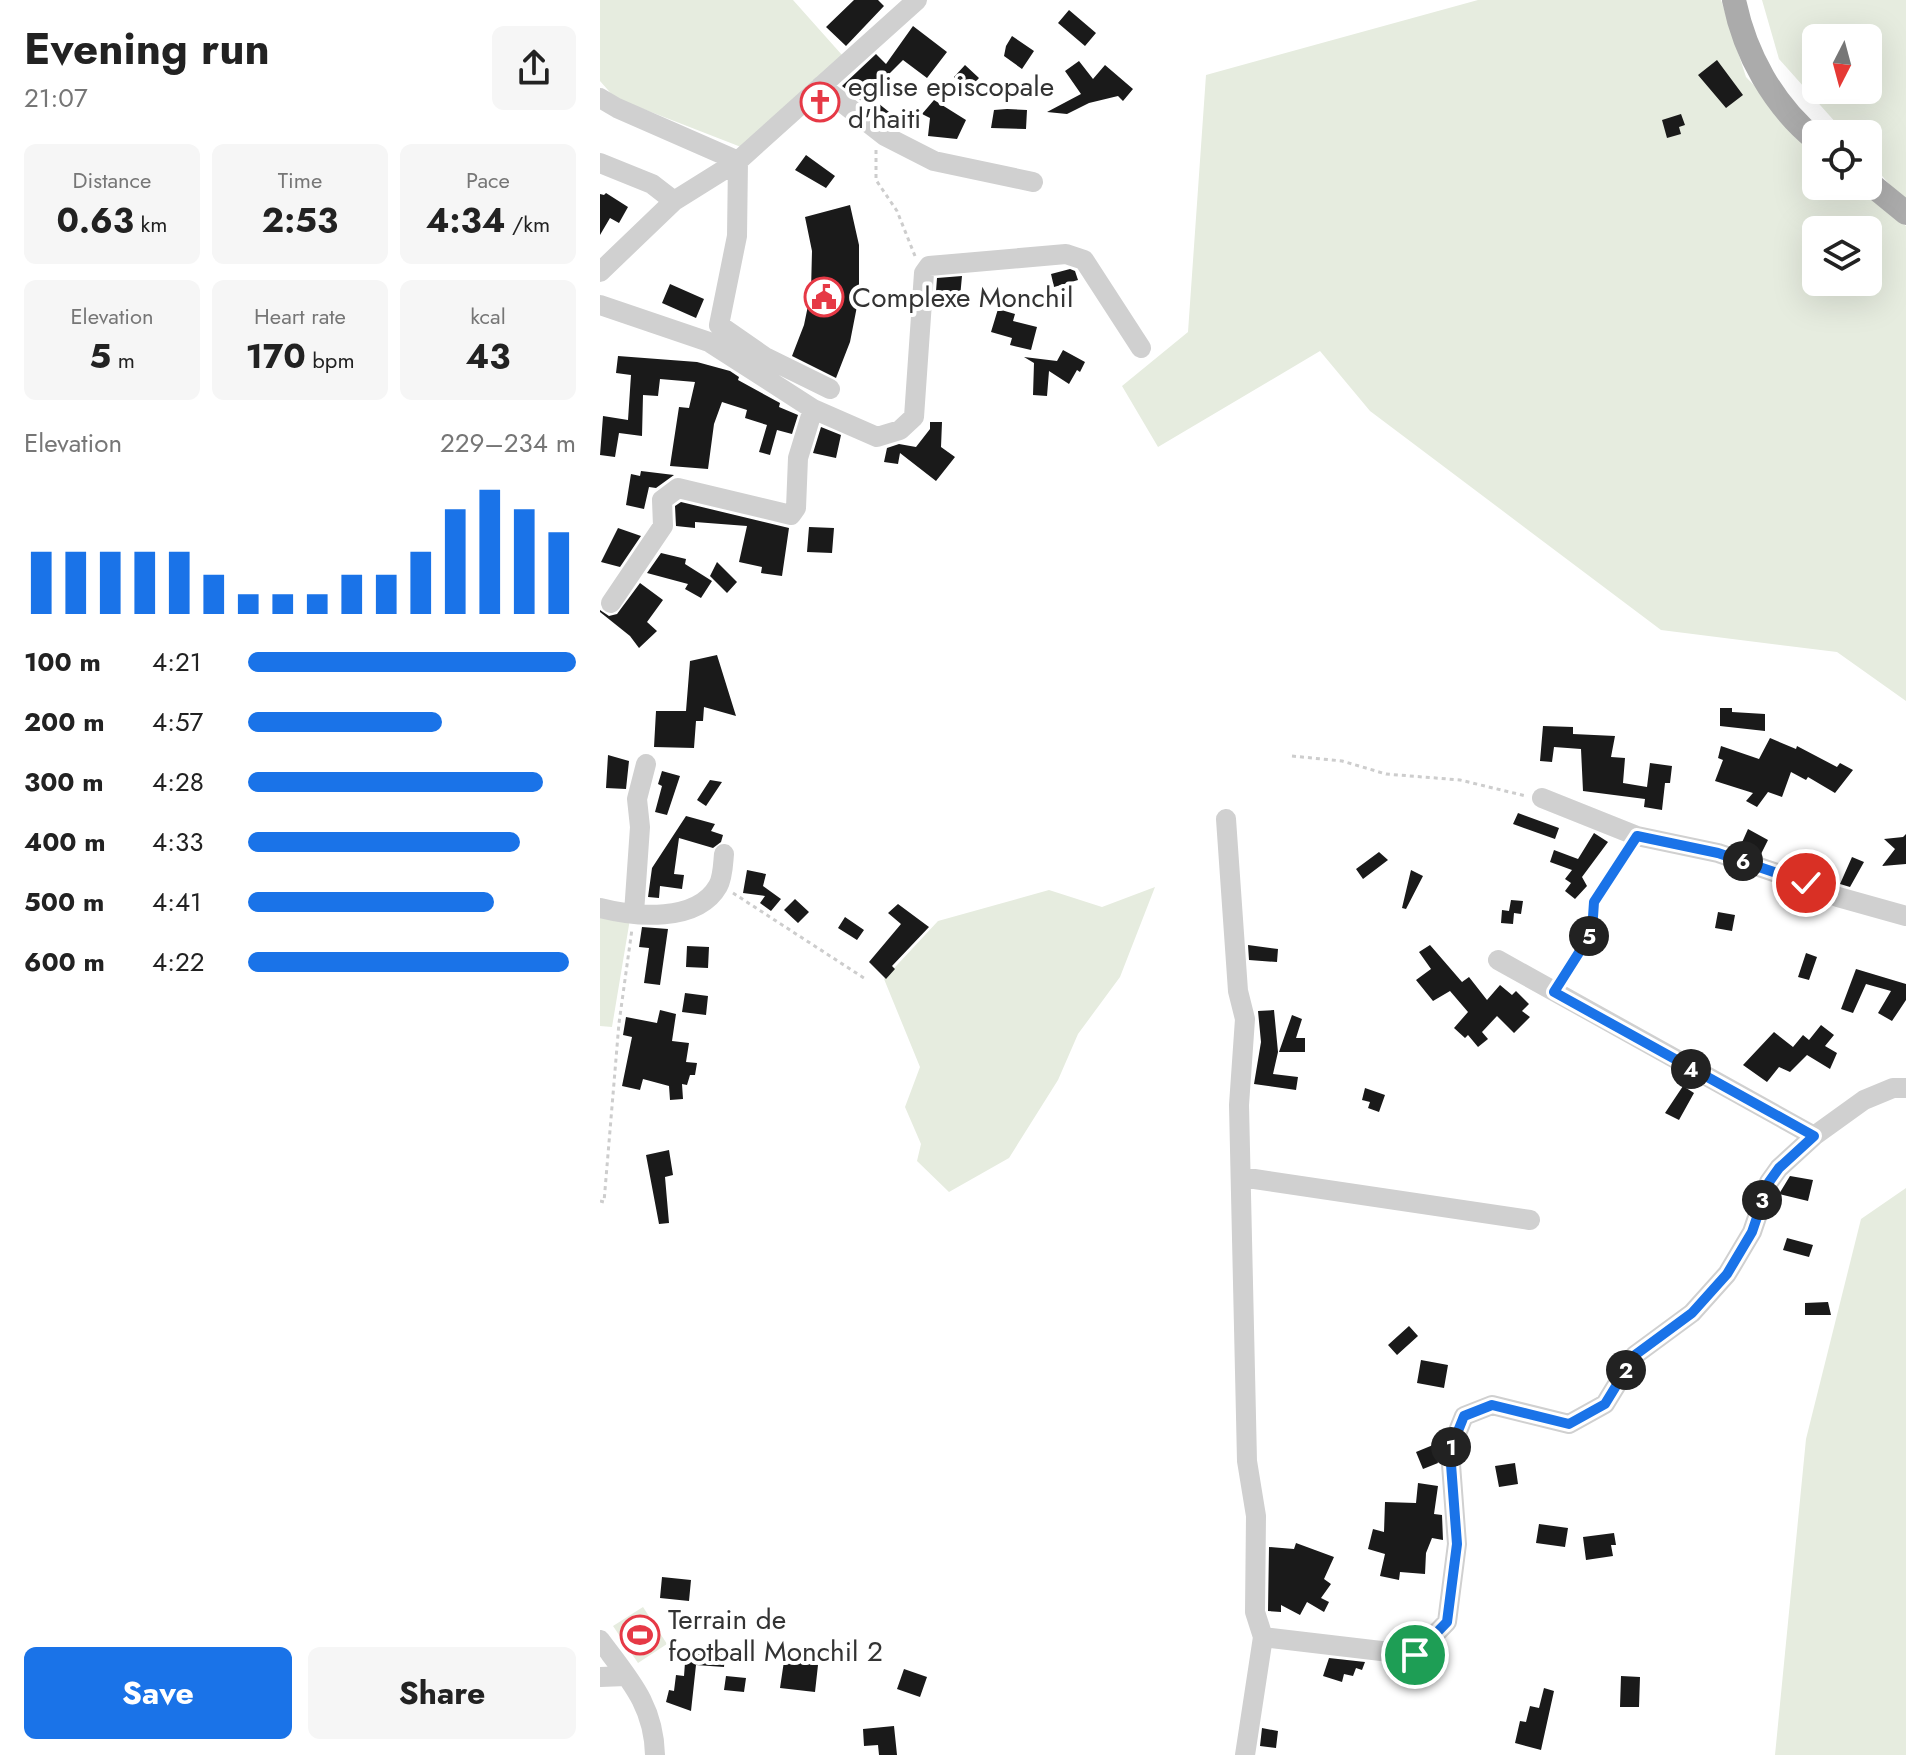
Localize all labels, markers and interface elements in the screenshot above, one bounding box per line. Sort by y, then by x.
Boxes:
text: Evening run [24,17,270,81]
north arrow [1802,24,1882,104]
map controls [1802,24,1882,296]
button: share [492,26,576,110]
place label: eglise episcopale d'haiti [848,66,1054,139]
text: 21:07 [24,79,88,117]
church icon: eglise episcopale d'haiti [799,81,841,123]
button: locate [1802,120,1882,200]
text: Distance [73,164,151,196]
text: Time [278,164,322,196]
text: Pace [466,164,510,196]
text: 0.63 [57,196,134,245]
text: 2:53 [262,196,338,245]
text: 4:34 [426,196,505,245]
text: km [134,208,167,240]
text: /km [505,208,550,240]
button: layers [1802,216,1882,296]
public building icon: Complexe Monchil [803,276,845,318]
place label: Complexe Monchil [852,277,1073,318]
text: Elevation [71,300,153,332]
text: Heart rate [254,300,346,332]
text: kcal [470,300,506,332]
text: 5 [89,332,111,381]
text: 170 [245,332,306,381]
text: 43 [466,332,510,381]
text: m [111,344,135,376]
text: bpm [306,344,355,376]
text: Elevation [24,424,122,462]
text: 229–234 m [440,424,576,462]
text: 100 m [24,643,101,681]
text: 4:21 [152,643,201,681]
text: 200 m [24,703,105,741]
text: 4:57 [152,703,203,741]
text: 300 m [24,763,104,801]
text: 4:28 [152,763,204,801]
text: 400 m [24,823,106,861]
text: 4:33 [152,823,203,861]
pin: 6 [1723,841,1763,881]
text: 6 [1736,845,1750,877]
pin [1772,849,1840,917]
icon: check [1784,861,1828,905]
text: 500 m [24,883,104,921]
text: 4:41 [152,883,202,921]
pin: 5 [1569,916,1609,956]
text: 5 [1582,920,1596,952]
text: 600 m [24,943,105,981]
text: 4:22 [152,943,205,981]
pin: 4 [1671,1049,1711,1089]
text: 4 [1683,1053,1699,1085]
pin: 3 [1742,1180,1782,1220]
text: 3 [1755,1184,1769,1216]
pin: 2 [1606,1350,1646,1390]
text: 2 [1619,1354,1633,1386]
pin: 1 [1431,1427,1471,1467]
text: 1 [1445,1431,1457,1463]
place label: Terrain de football Monchil 2 [668,1599,883,1672]
sports icon: Terrain de football Monchil 2 [619,1614,661,1656]
pin [1381,1621,1449,1689]
icon: arrive [1393,1633,1437,1677]
button: Save [24,1647,292,1739]
button: Share [308,1647,576,1739]

